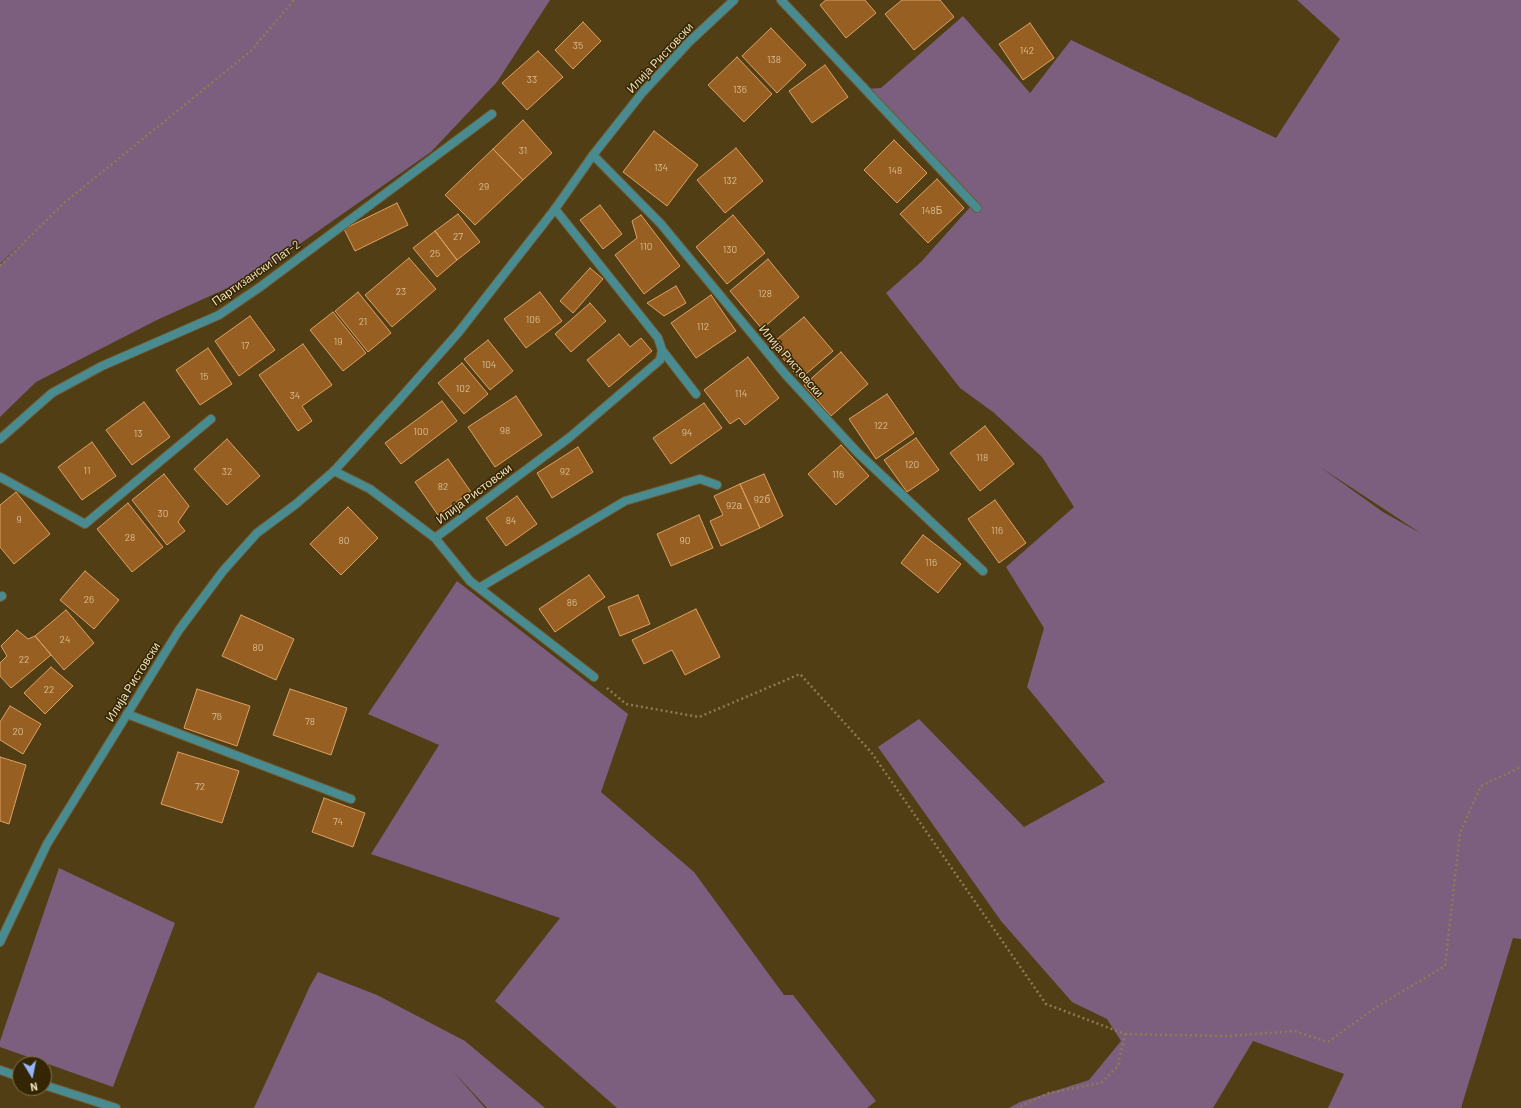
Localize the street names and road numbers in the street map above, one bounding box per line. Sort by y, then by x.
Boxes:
street label: Илија Ристовски [624,20,696,96]
street label: Партизански Пат-2 [209,237,303,309]
street label: Илија Ристовски [756,322,826,400]
street label: Илија Ристовски [433,461,515,527]
street label: Илија Ристовски [103,640,163,724]

